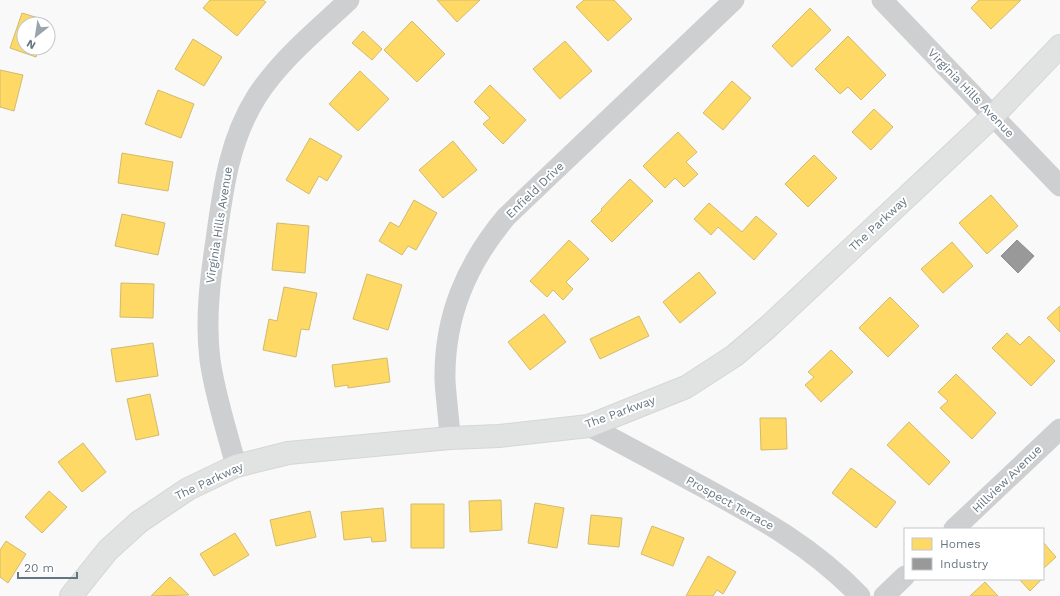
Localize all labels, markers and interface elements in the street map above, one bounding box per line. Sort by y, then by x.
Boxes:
north arrow [16,16,56,56]
text: N [24,37,38,52]
street label: Virginia Hills Avenue [925,46,1017,140]
street label: Enfield Drive [503,159,567,221]
street label: Virginia Hills Avenue [203,166,235,284]
street label: The Parkway [846,193,910,254]
street label: The Parkway [583,393,658,431]
street label: Hillview Avenue [969,442,1045,516]
street label: The Parkway [173,459,246,503]
street label: Prospect Terrace [684,473,776,533]
legend [904,528,1044,580]
text: Homes [940,537,981,551]
scale bar [18,554,77,580]
text: Industry [940,557,989,571]
text: 20 m [24,561,54,575]

